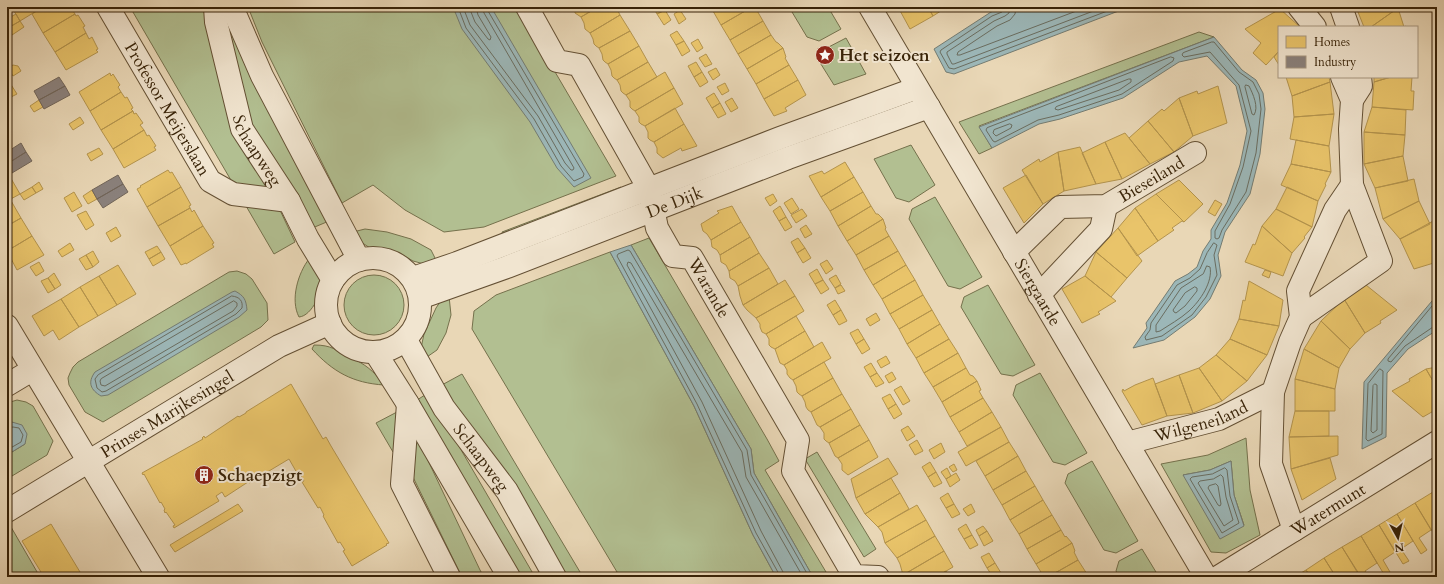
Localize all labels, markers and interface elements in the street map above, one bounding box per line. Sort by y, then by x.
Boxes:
legend [1278,26,1418,78]
text: Homes [1314,34,1350,50]
street label: Professor Meijerslaan [119,38,216,180]
place icon: Het seizoen [814,44,836,66]
place label: Het seizoen [839,44,930,67]
text: Industry [1314,54,1357,70]
street label: Schaapweg [227,112,288,191]
street label: Bieseiland [1114,151,1188,208]
street label: De Dijk [643,180,707,223]
street label: Warande [682,252,736,322]
street label: Siergaarde [1009,254,1067,330]
street label: Prinses Marijkesingel [96,364,238,463]
street label: Wilgeneiland [1150,395,1252,447]
street label: Schaapweg [448,419,515,497]
building icon: Schaepzigt [193,464,215,486]
place label: Schaepzigt [218,464,302,487]
street label: Watermunt [1285,477,1370,542]
north arrow [1378,518,1418,558]
text: N [1393,539,1405,556]

